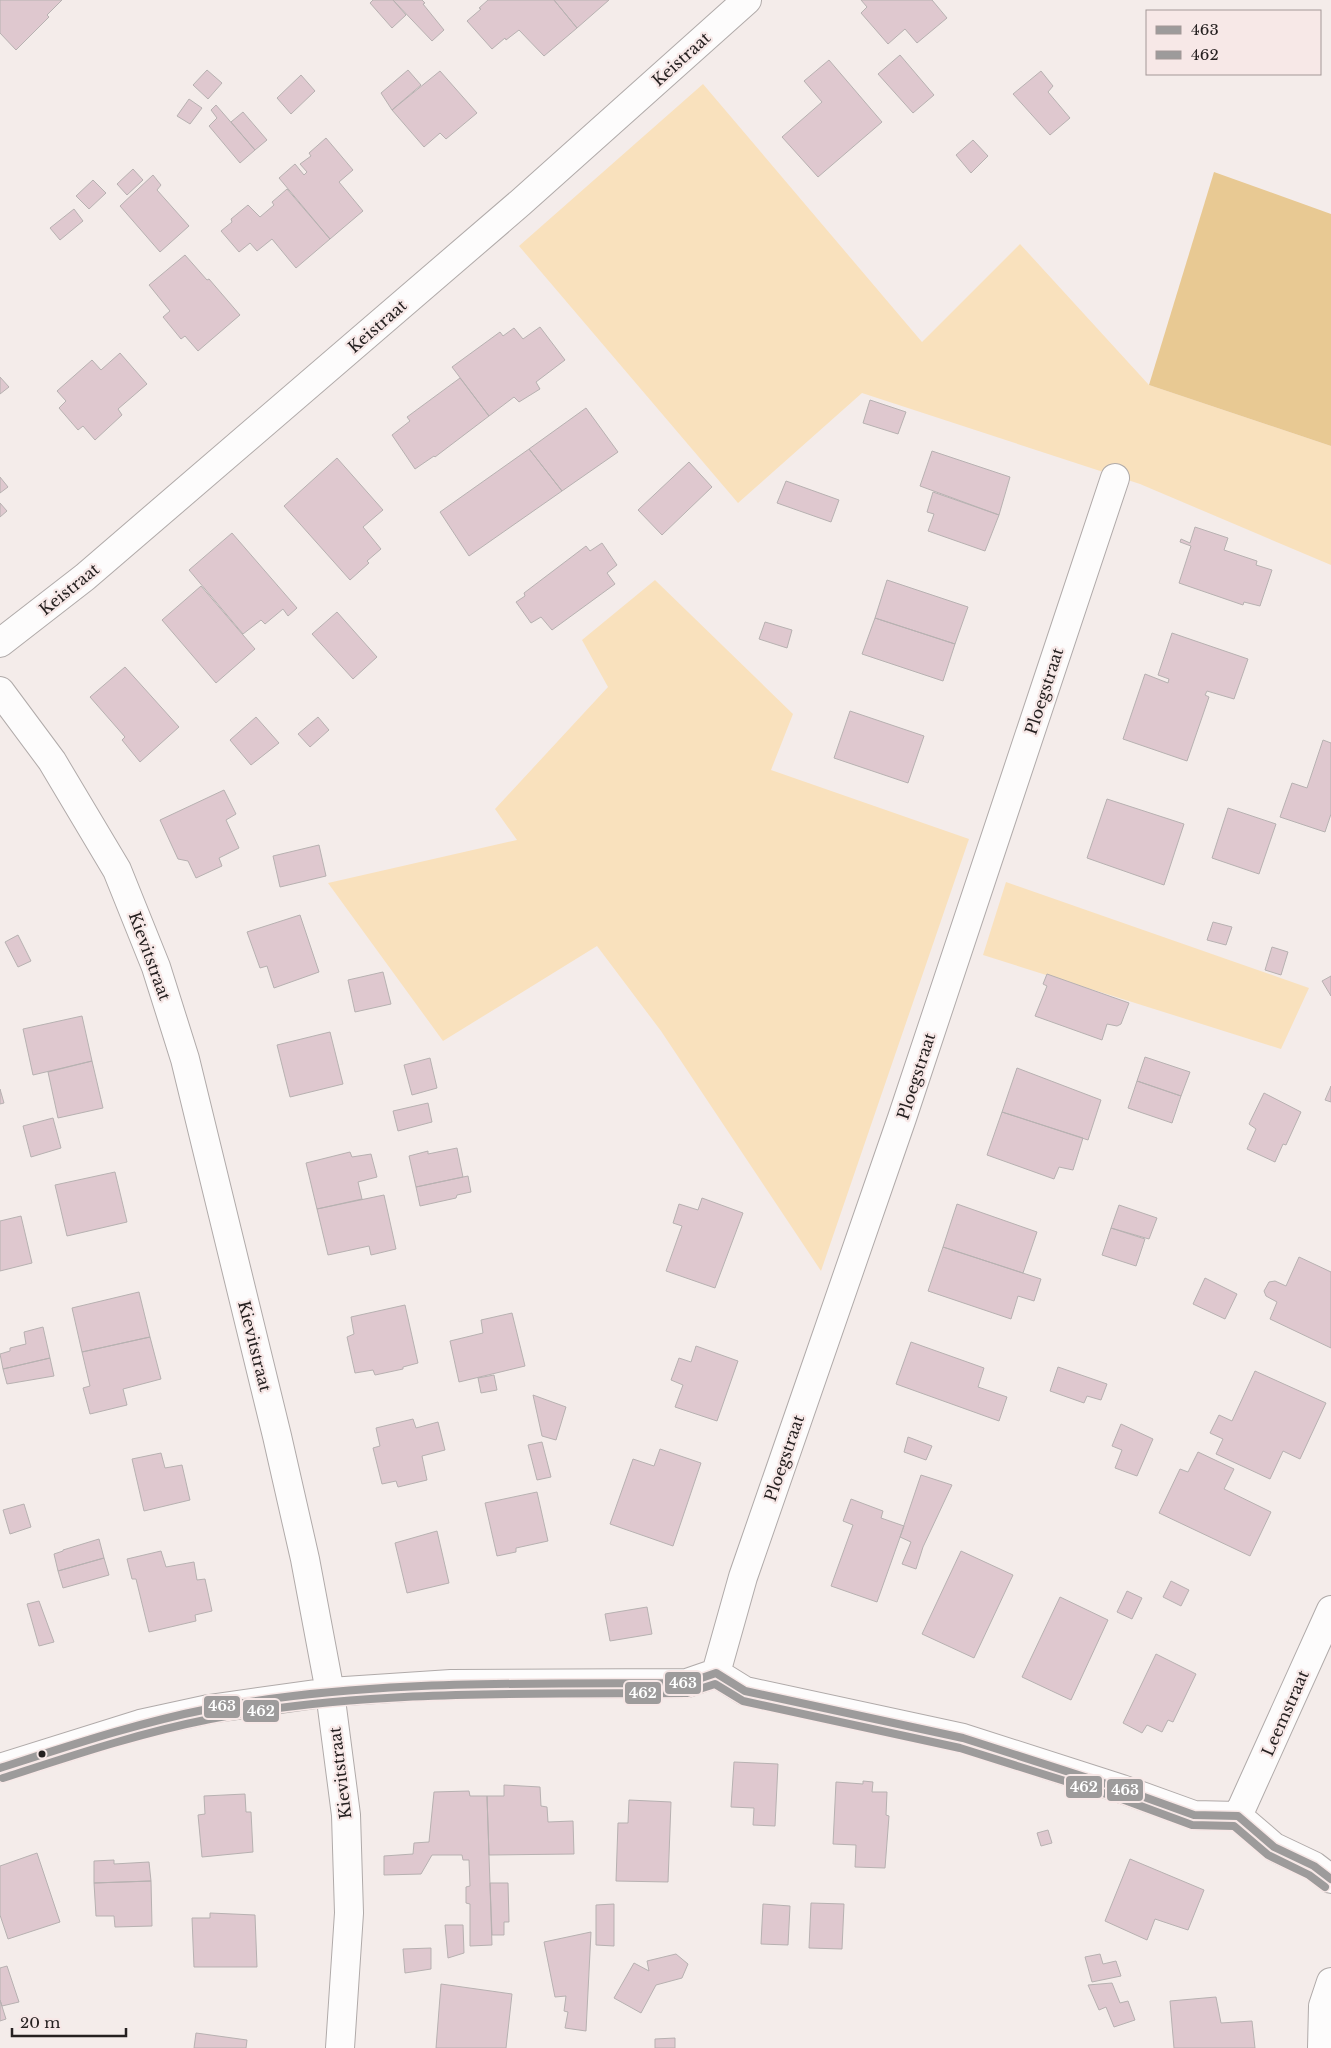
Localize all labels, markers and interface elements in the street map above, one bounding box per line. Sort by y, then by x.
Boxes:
legend [1146,10,1321,75]
text: 463 [1191,20,1219,39]
street label: Keistraat [648,28,714,90]
text: 462 [1191,45,1219,64]
street label: Keistraat [343,295,411,357]
street label: Keistraat [35,559,103,619]
street label: Ploegstraat [1021,645,1067,737]
street label: Kievitstraat [125,909,175,1003]
street label: Ploegstraat [893,1030,939,1122]
street label: Kievitstraat [234,1299,276,1393]
street label: Ploegstraat [760,1412,808,1504]
street label: Leemstraat [1257,1667,1313,1759]
line badge: 463 [664,1671,702,1695]
text: 463 [669,1674,697,1692]
line badge: 462 [624,1681,662,1705]
text: 462 [629,1684,657,1702]
line badge: 463 [203,1695,241,1719]
text: 463 [208,1697,236,1715]
line badge: 462 [242,1699,280,1723]
text: 462 [247,1702,275,1720]
street label: Kievitstraat [324,1726,356,1820]
unlabelled marker [37,1749,47,1759]
line badge: 462 [1065,1775,1103,1799]
text: 462 [1070,1778,1098,1796]
line badge: 463 [1106,1778,1144,1802]
text: 463 [1111,1781,1139,1799]
scale bar [12,2006,126,2038]
text: 20 m [20,2013,60,2032]

